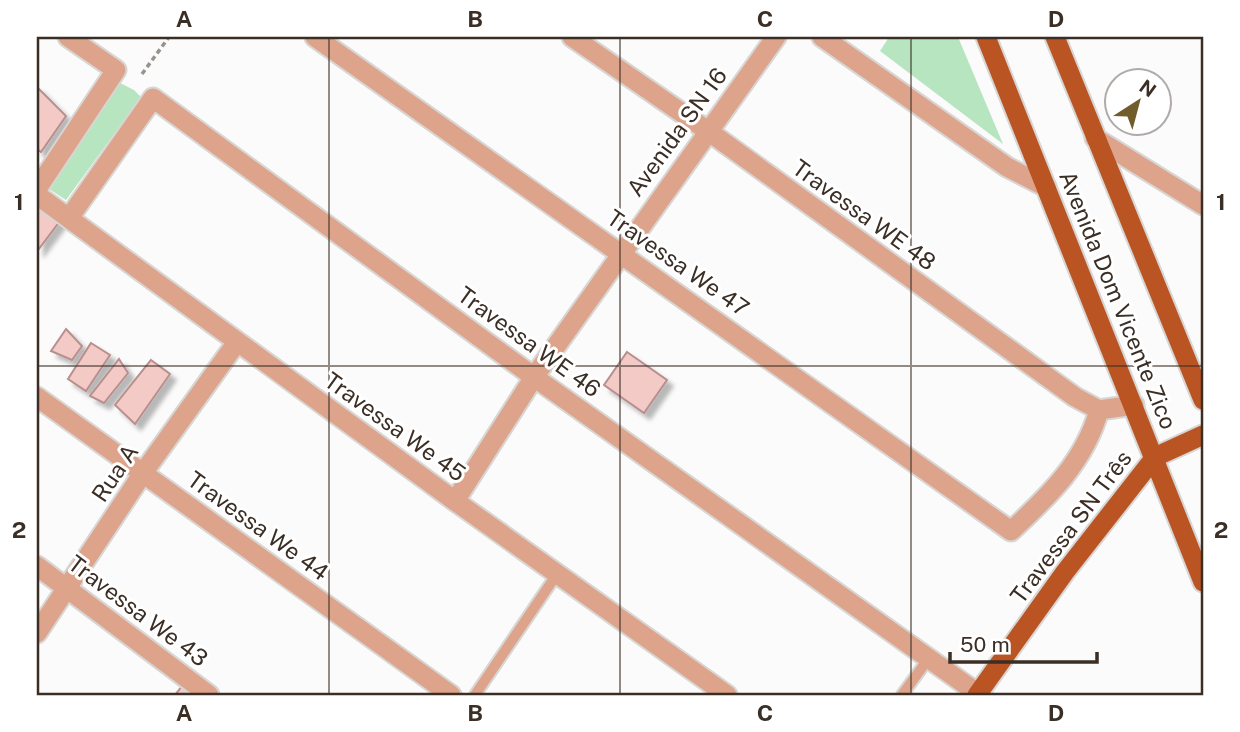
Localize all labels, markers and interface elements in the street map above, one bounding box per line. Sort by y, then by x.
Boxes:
text: A [176,5,193,32]
text: B [467,5,483,32]
text: C [757,5,773,32]
text: D [1048,5,1064,32]
street label: Avenida SN 16 [621,62,732,201]
north arrow [1104,66,1174,136]
text: N [1136,75,1160,102]
street label: Travessa WE 48 [787,154,941,276]
street label: Avenida Dom Vicente Zico [1054,167,1183,433]
text: 1 [14,188,24,215]
text: 1 [1216,188,1226,215]
street label: Travessa We 47 [602,204,754,321]
street label: Travessa WE 46 [453,281,606,402]
street label: Travessa We 45 [320,366,471,487]
street label: Rua A [86,439,143,507]
street label: Travessa SN Três [1004,445,1137,608]
street label: Travessa We 44 [183,465,334,586]
text: 2 [12,516,26,543]
text: 2 [1214,516,1228,543]
street label: Travessa We 43 [63,549,213,672]
scale bar [950,620,1096,664]
text: 50 m [960,632,1010,657]
text: A [176,699,193,726]
text: B [467,699,483,726]
text: C [757,699,773,726]
text: D [1048,699,1064,726]

